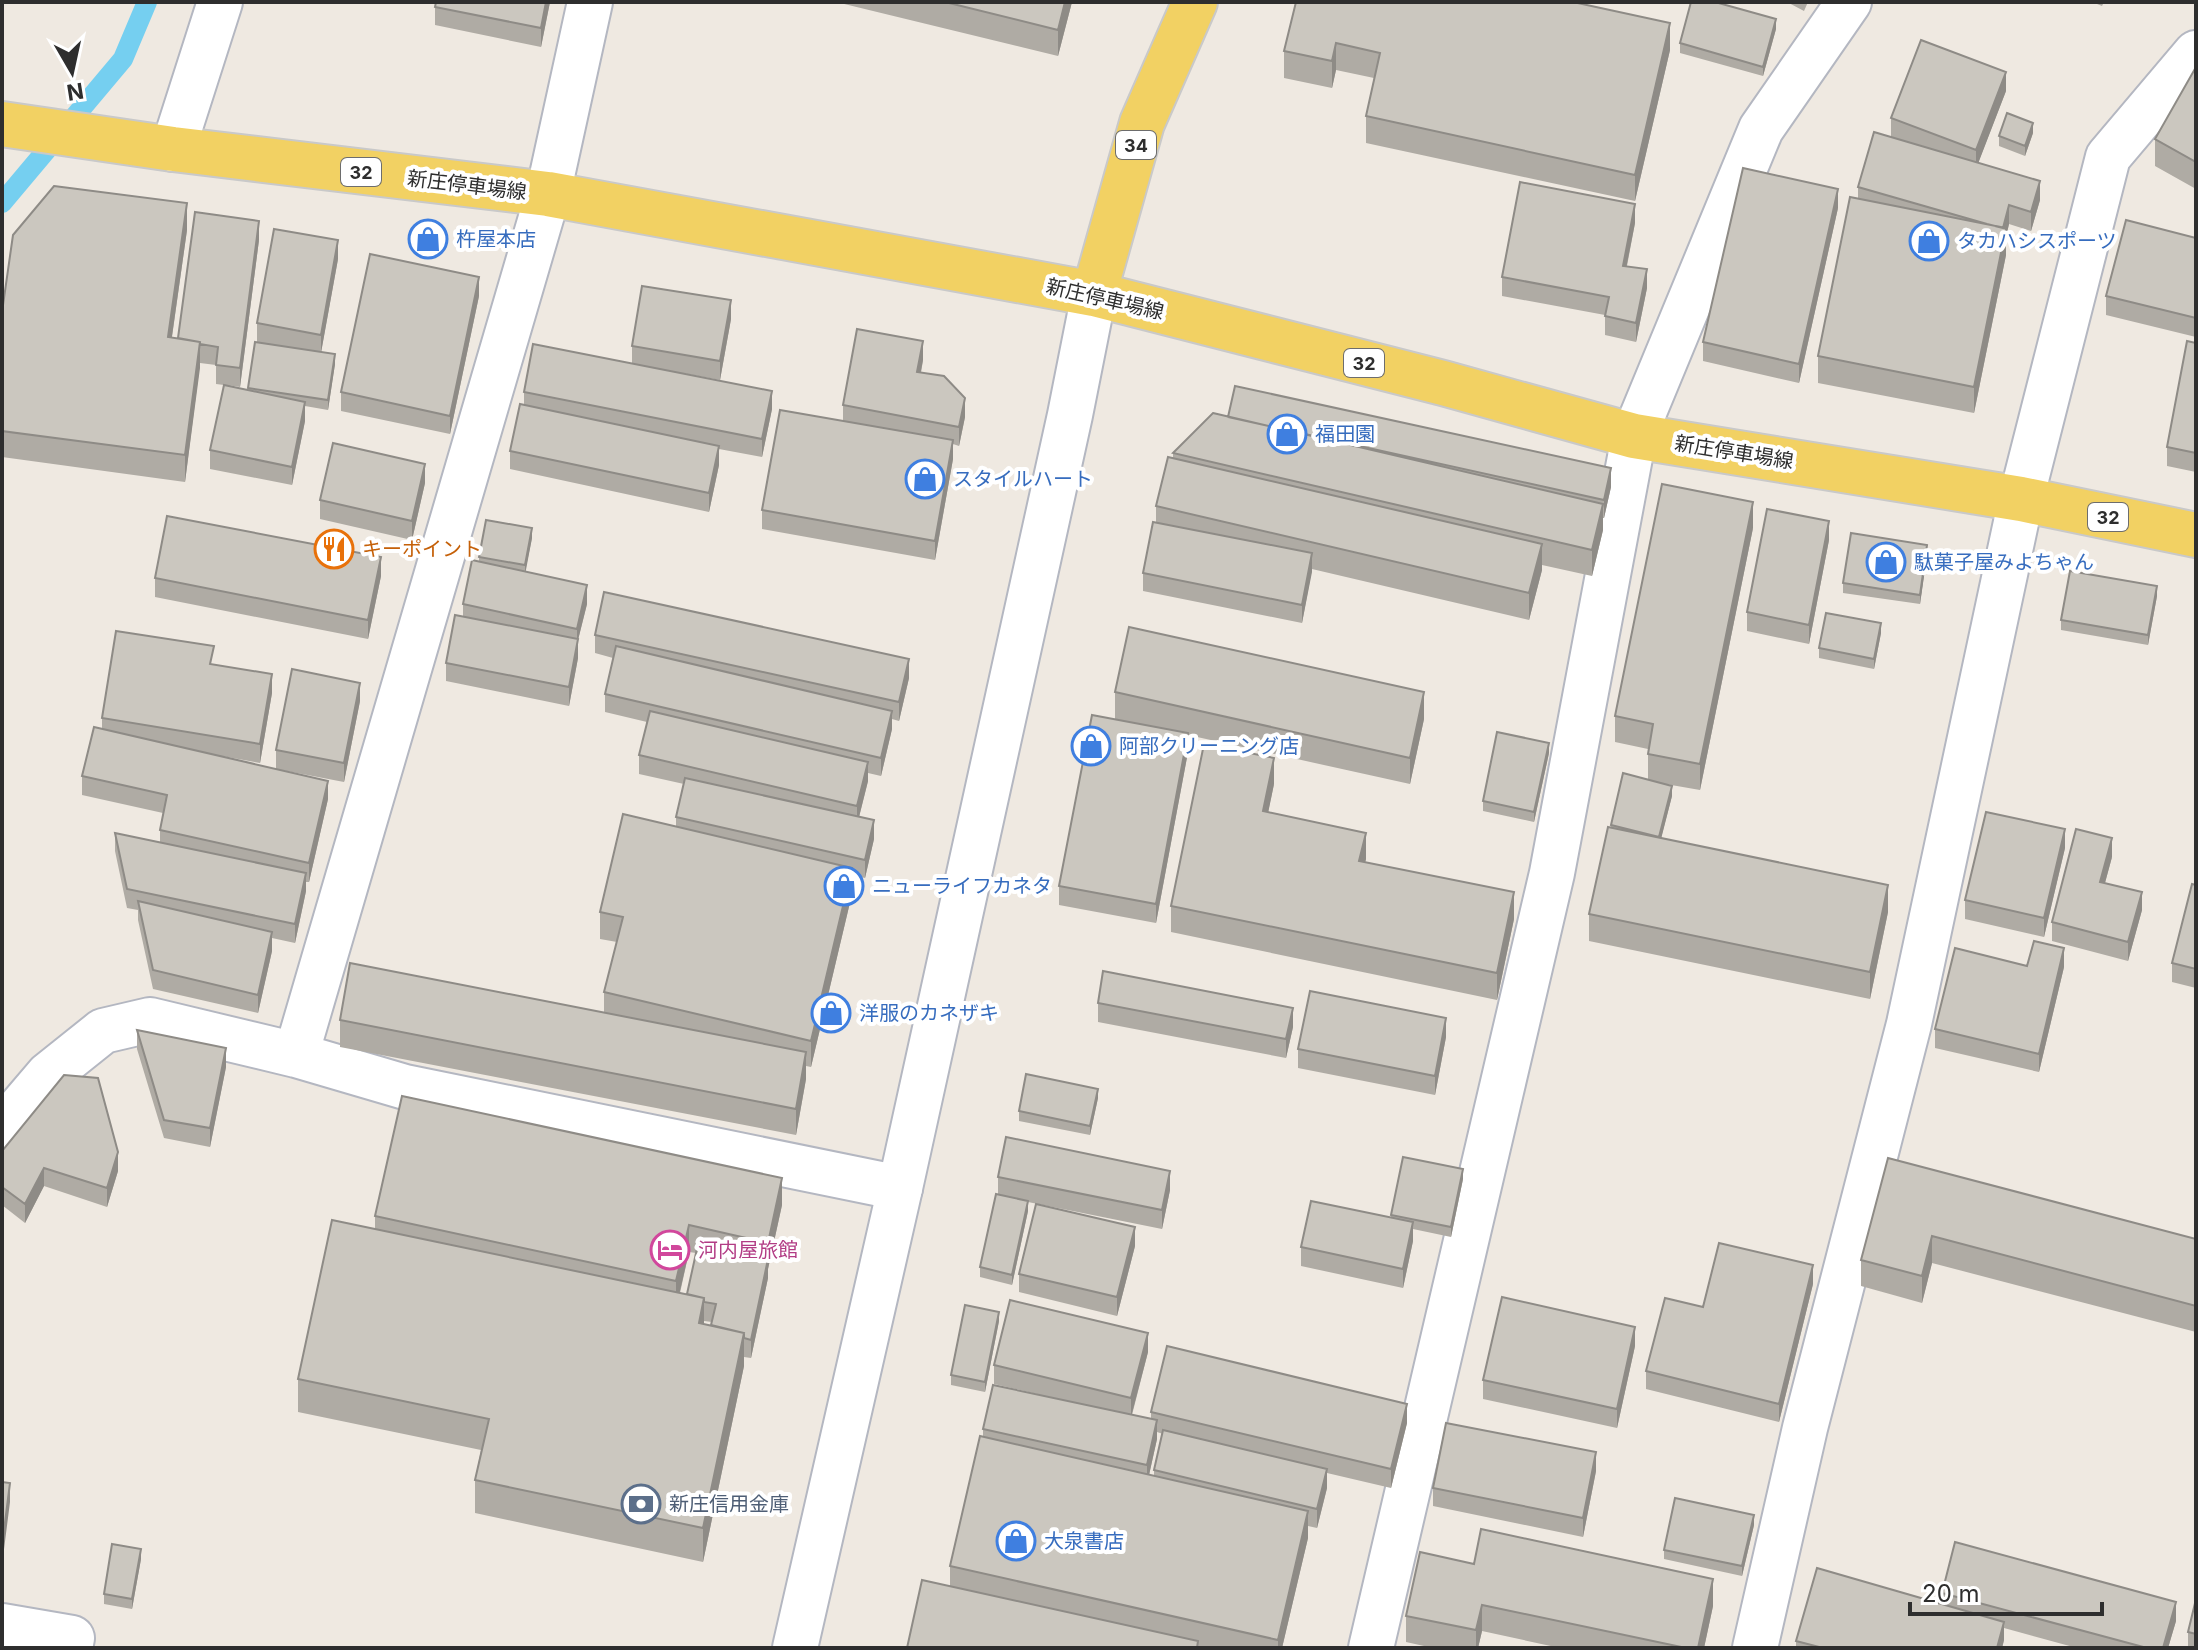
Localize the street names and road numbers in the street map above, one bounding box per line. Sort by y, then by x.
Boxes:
road number: 34 [1116,131,1156,159]
road number: 32 [341,158,381,186]
street label: 新庄停車場線 [406,166,528,204]
street label: 新庄停車場線 [1044,274,1166,324]
road number: 32 [1344,349,1384,377]
street label: 新庄停車場線 [1673,431,1795,473]
road number: 32 [2088,503,2128,531]

